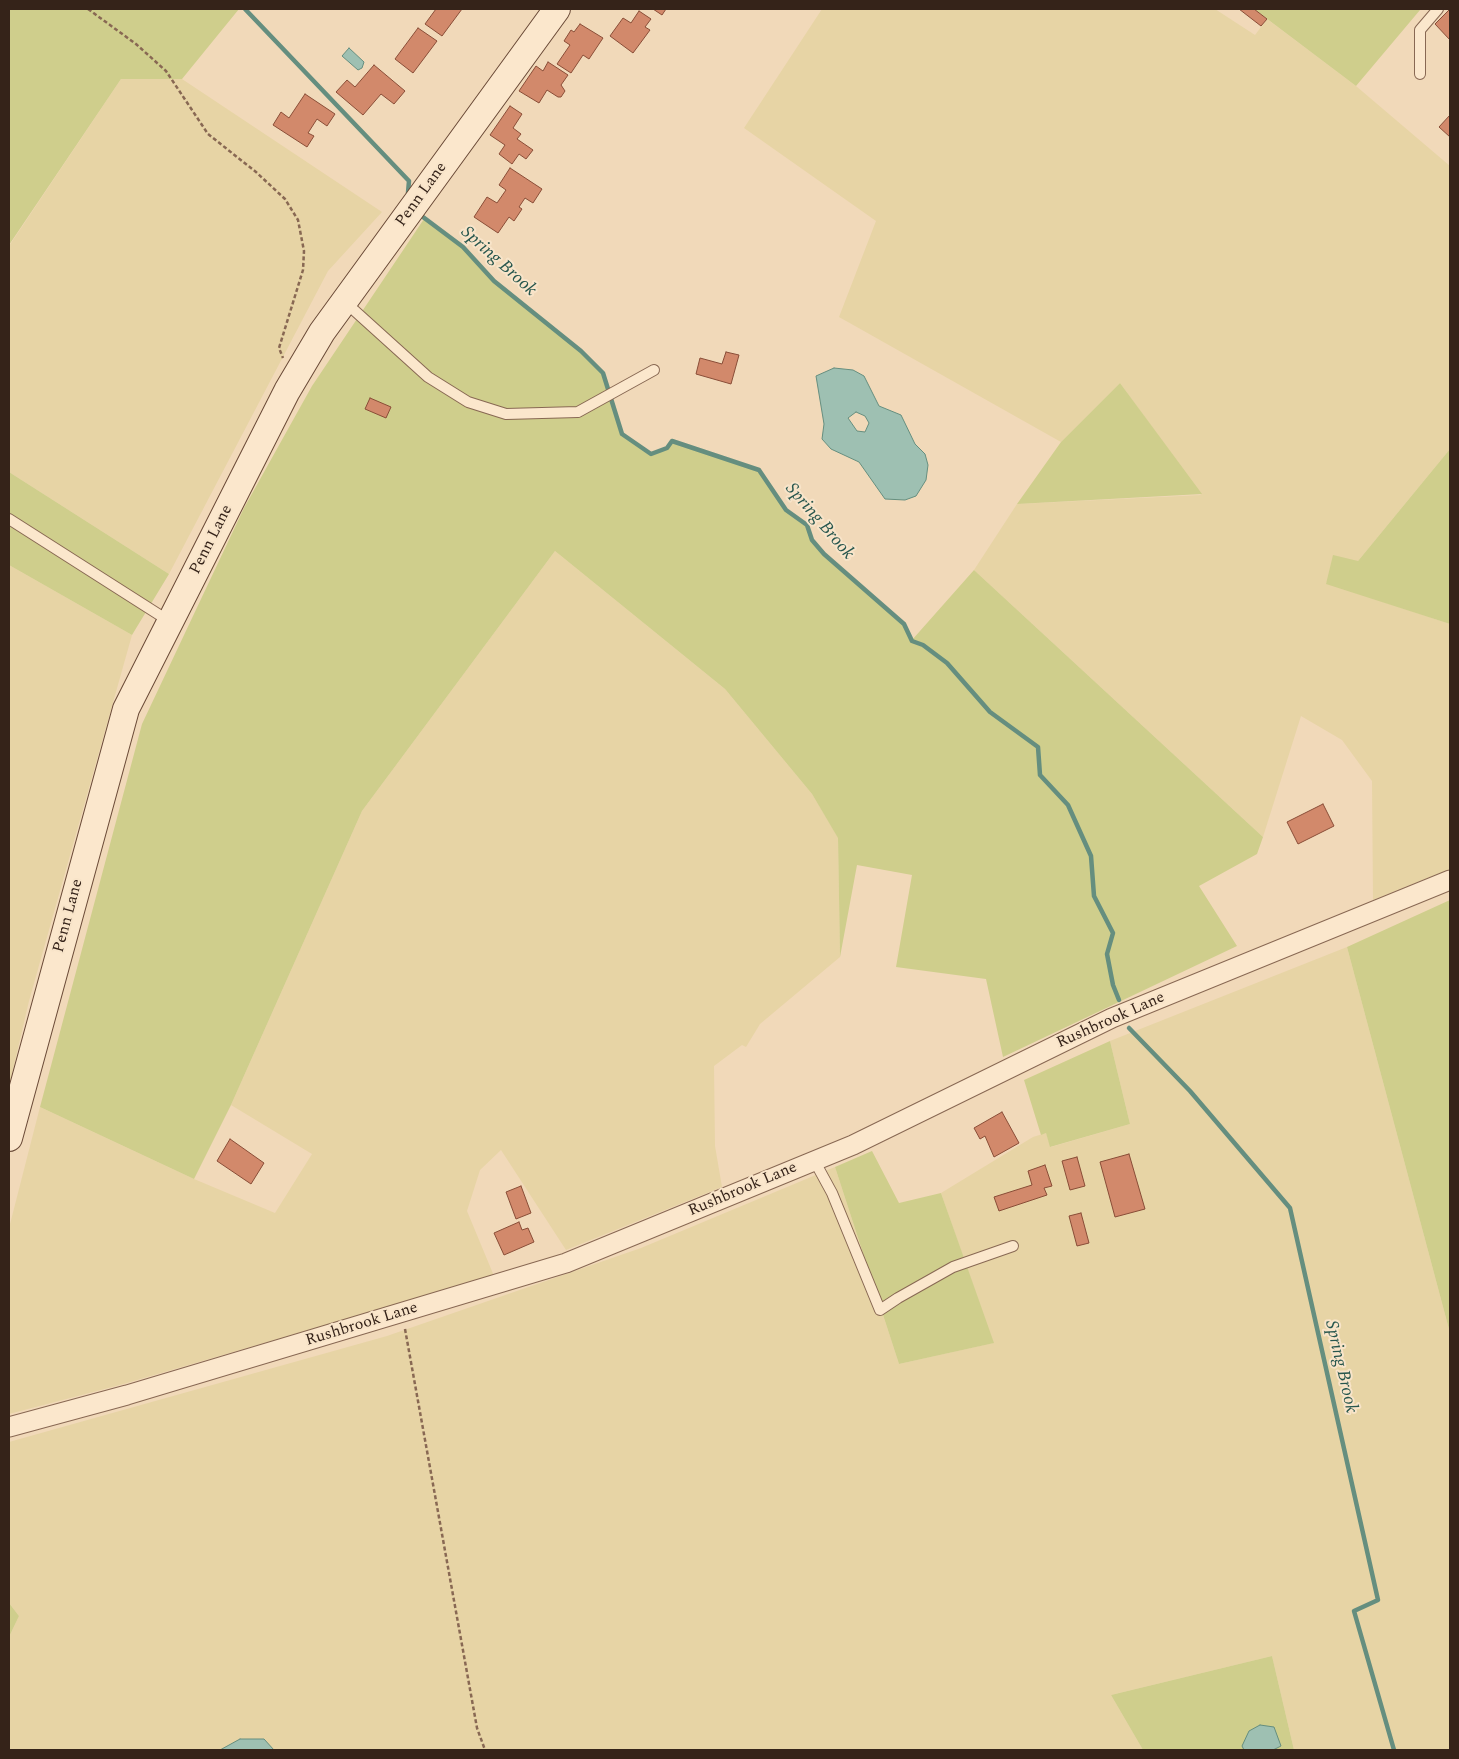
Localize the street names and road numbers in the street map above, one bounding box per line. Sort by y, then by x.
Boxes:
street label: Penn Lane [392,159,452,231]
street label: Penn Lane [186,502,238,578]
street label: Penn Lane [50,877,88,955]
street label: Rushbrook Lane [1054,989,1168,1053]
street label: Rushbrook Lane [686,1158,800,1222]
street label: Rushbrook Lane [304,1299,420,1351]

